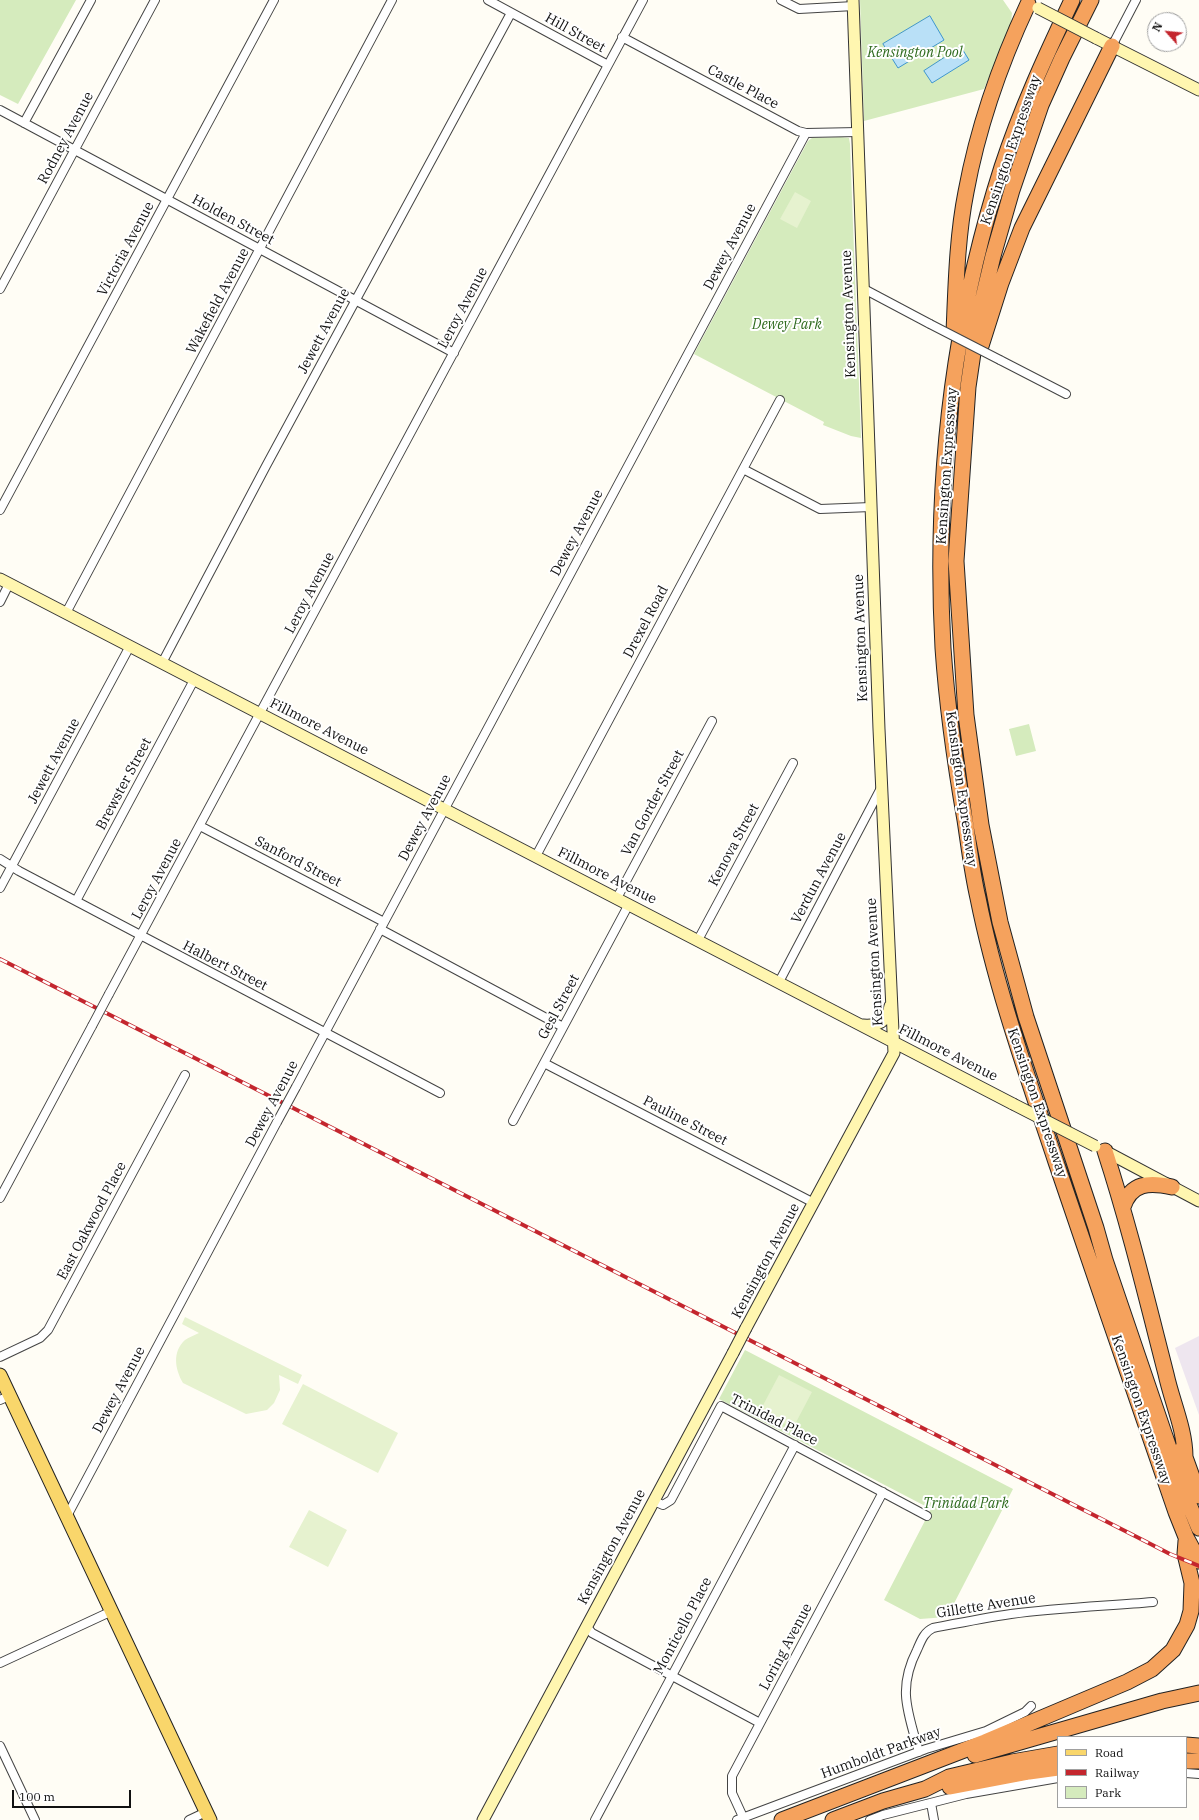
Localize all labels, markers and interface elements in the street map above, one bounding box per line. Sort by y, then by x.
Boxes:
street label: Hill Street [542,10,608,56]
north arrow [1147,12,1187,52]
text: N [1149,20,1165,34]
park label: Kensington Pool [867,45,963,61]
street label: Castle Place [704,61,782,113]
street label: Kensington Expressway [977,73,1045,227]
street label: Rodney Avenue [35,89,97,187]
street label: Holden Street [189,191,277,249]
street label: Victoria Avenue [94,199,158,299]
street label: Dewey Avenue [700,201,760,293]
street label: Wakefield Avenue [183,245,253,357]
street label: Kensington Avenue [838,250,860,378]
street label: Leroy Avenue [435,264,491,352]
street label: Jewett Avenue [294,285,354,377]
park label: Dewey Park [752,317,822,333]
street label: Kensington Expressway [933,387,961,545]
street label: Dewey Avenue [547,487,607,579]
street label: Leroy Avenue [282,549,338,637]
street label: Kensington Avenue [850,574,872,702]
street label: Drexel Road [620,583,672,661]
street label: Fillmore Avenue [267,695,371,759]
street label: Kensington Expressway [942,710,980,868]
street label: Jewett Avenue [24,715,84,807]
street label: Brewster Street [93,735,155,833]
street label: Van Gorder Street [618,747,688,859]
street label: Dewey Avenue [395,772,455,864]
street label: Kenova Street [705,801,763,889]
street label: Verdun Avenue [788,830,850,926]
street label: Sanford Street [252,833,344,891]
street label: Leroy Avenue [129,835,185,923]
street label: Fillmore Avenue [555,844,659,908]
street label: Kensington Avenue [863,898,887,1026]
street label: Halbert Street [180,937,270,995]
street label: Gesl Street [535,972,583,1042]
street label: Fillmore Avenue [896,1021,1000,1085]
street label: Kensington Expressway [1003,1026,1071,1180]
street label: Dewey Avenue [242,1058,302,1150]
street label: Pauline Street [640,1093,730,1149]
street label: East Oakwood Place [54,1159,130,1283]
street label: Kensington Avenue [729,1201,803,1321]
street label: Kensington Expressway [1107,1333,1175,1487]
street label: Dewey Avenue [89,1344,149,1436]
street label: Trinidad Place [727,1391,821,1449]
street label: Kensington Avenue [575,1487,649,1607]
park label: Trinidad Park [923,1496,1009,1512]
street label: Monticello Place [650,1575,716,1677]
street label: Gillette Avenue [935,1590,1037,1622]
street label: Loring Avenue [756,1601,816,1693]
street label: Humboldt Parkway [819,1723,943,1783]
legend [1057,1736,1187,1808]
text: Road [1095,1745,1124,1760]
text: Railway [1095,1765,1139,1780]
scale bar [14,1782,133,1808]
text: Park [1095,1785,1121,1800]
text: 100 m [19,1789,55,1804]

